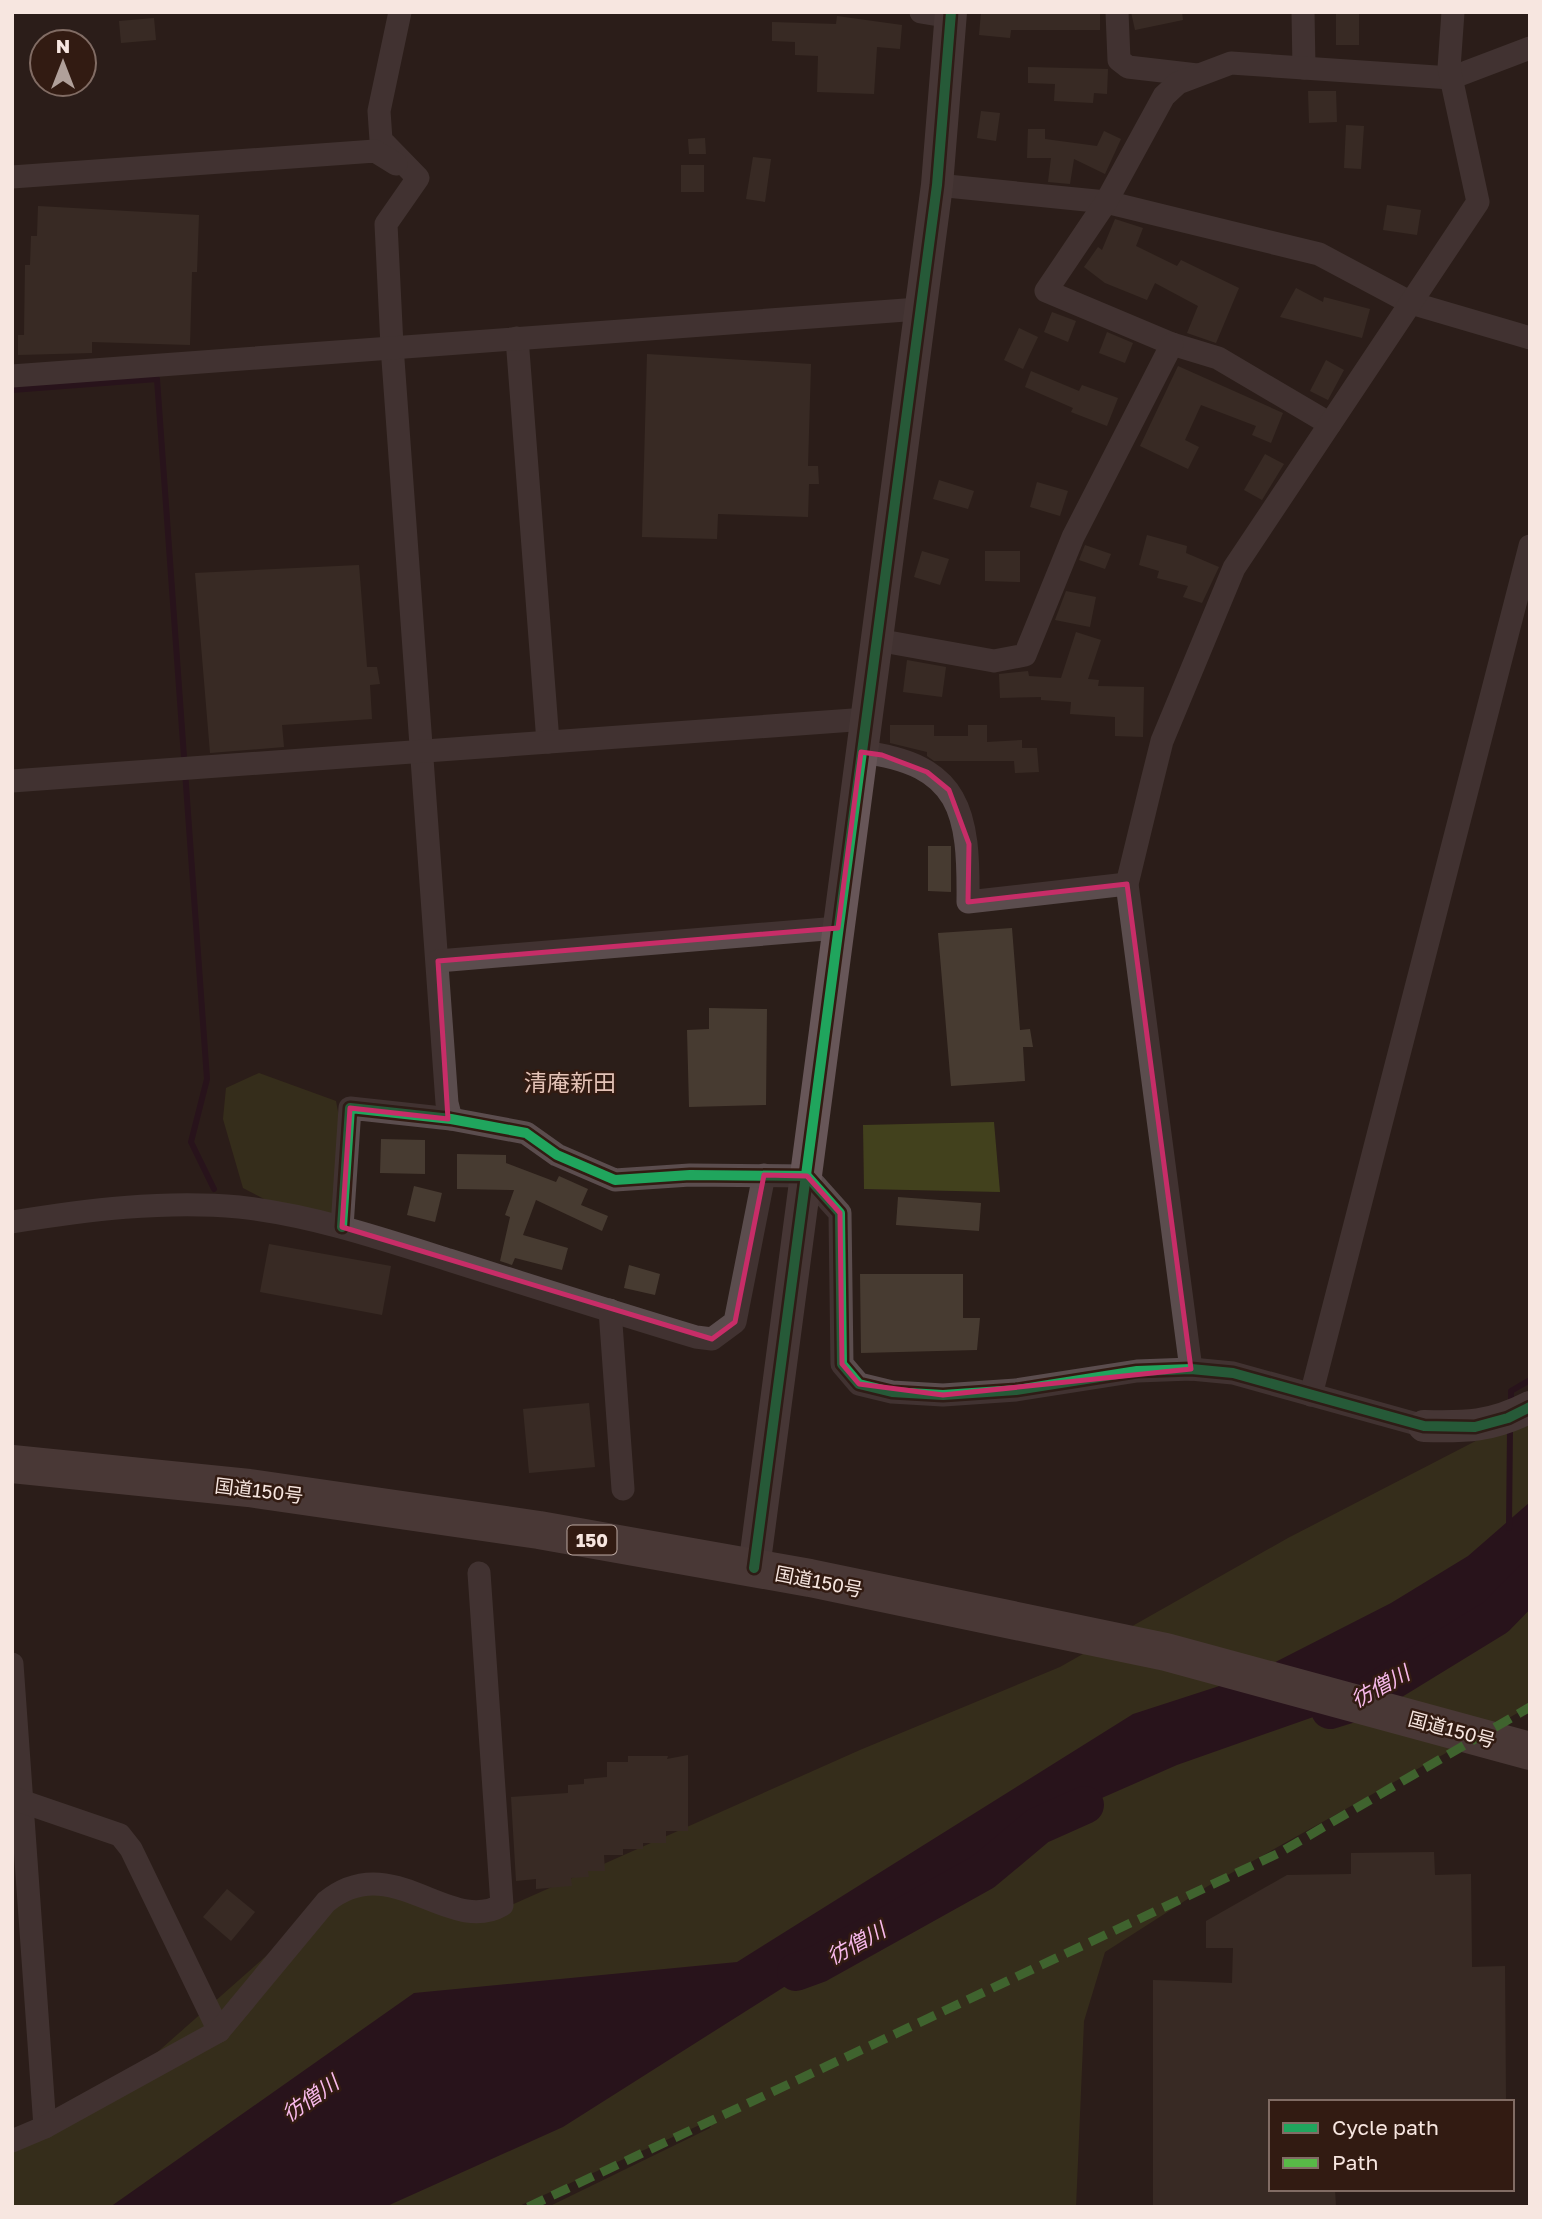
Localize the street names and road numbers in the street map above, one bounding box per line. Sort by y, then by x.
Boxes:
street label: 国道150号 [213,1473,305,1507]
road number: 150 [568,1526,616,1554]
street label: 国道150号 [773,1561,865,1601]
street label: 国道150号 [1406,1706,1498,1752]

